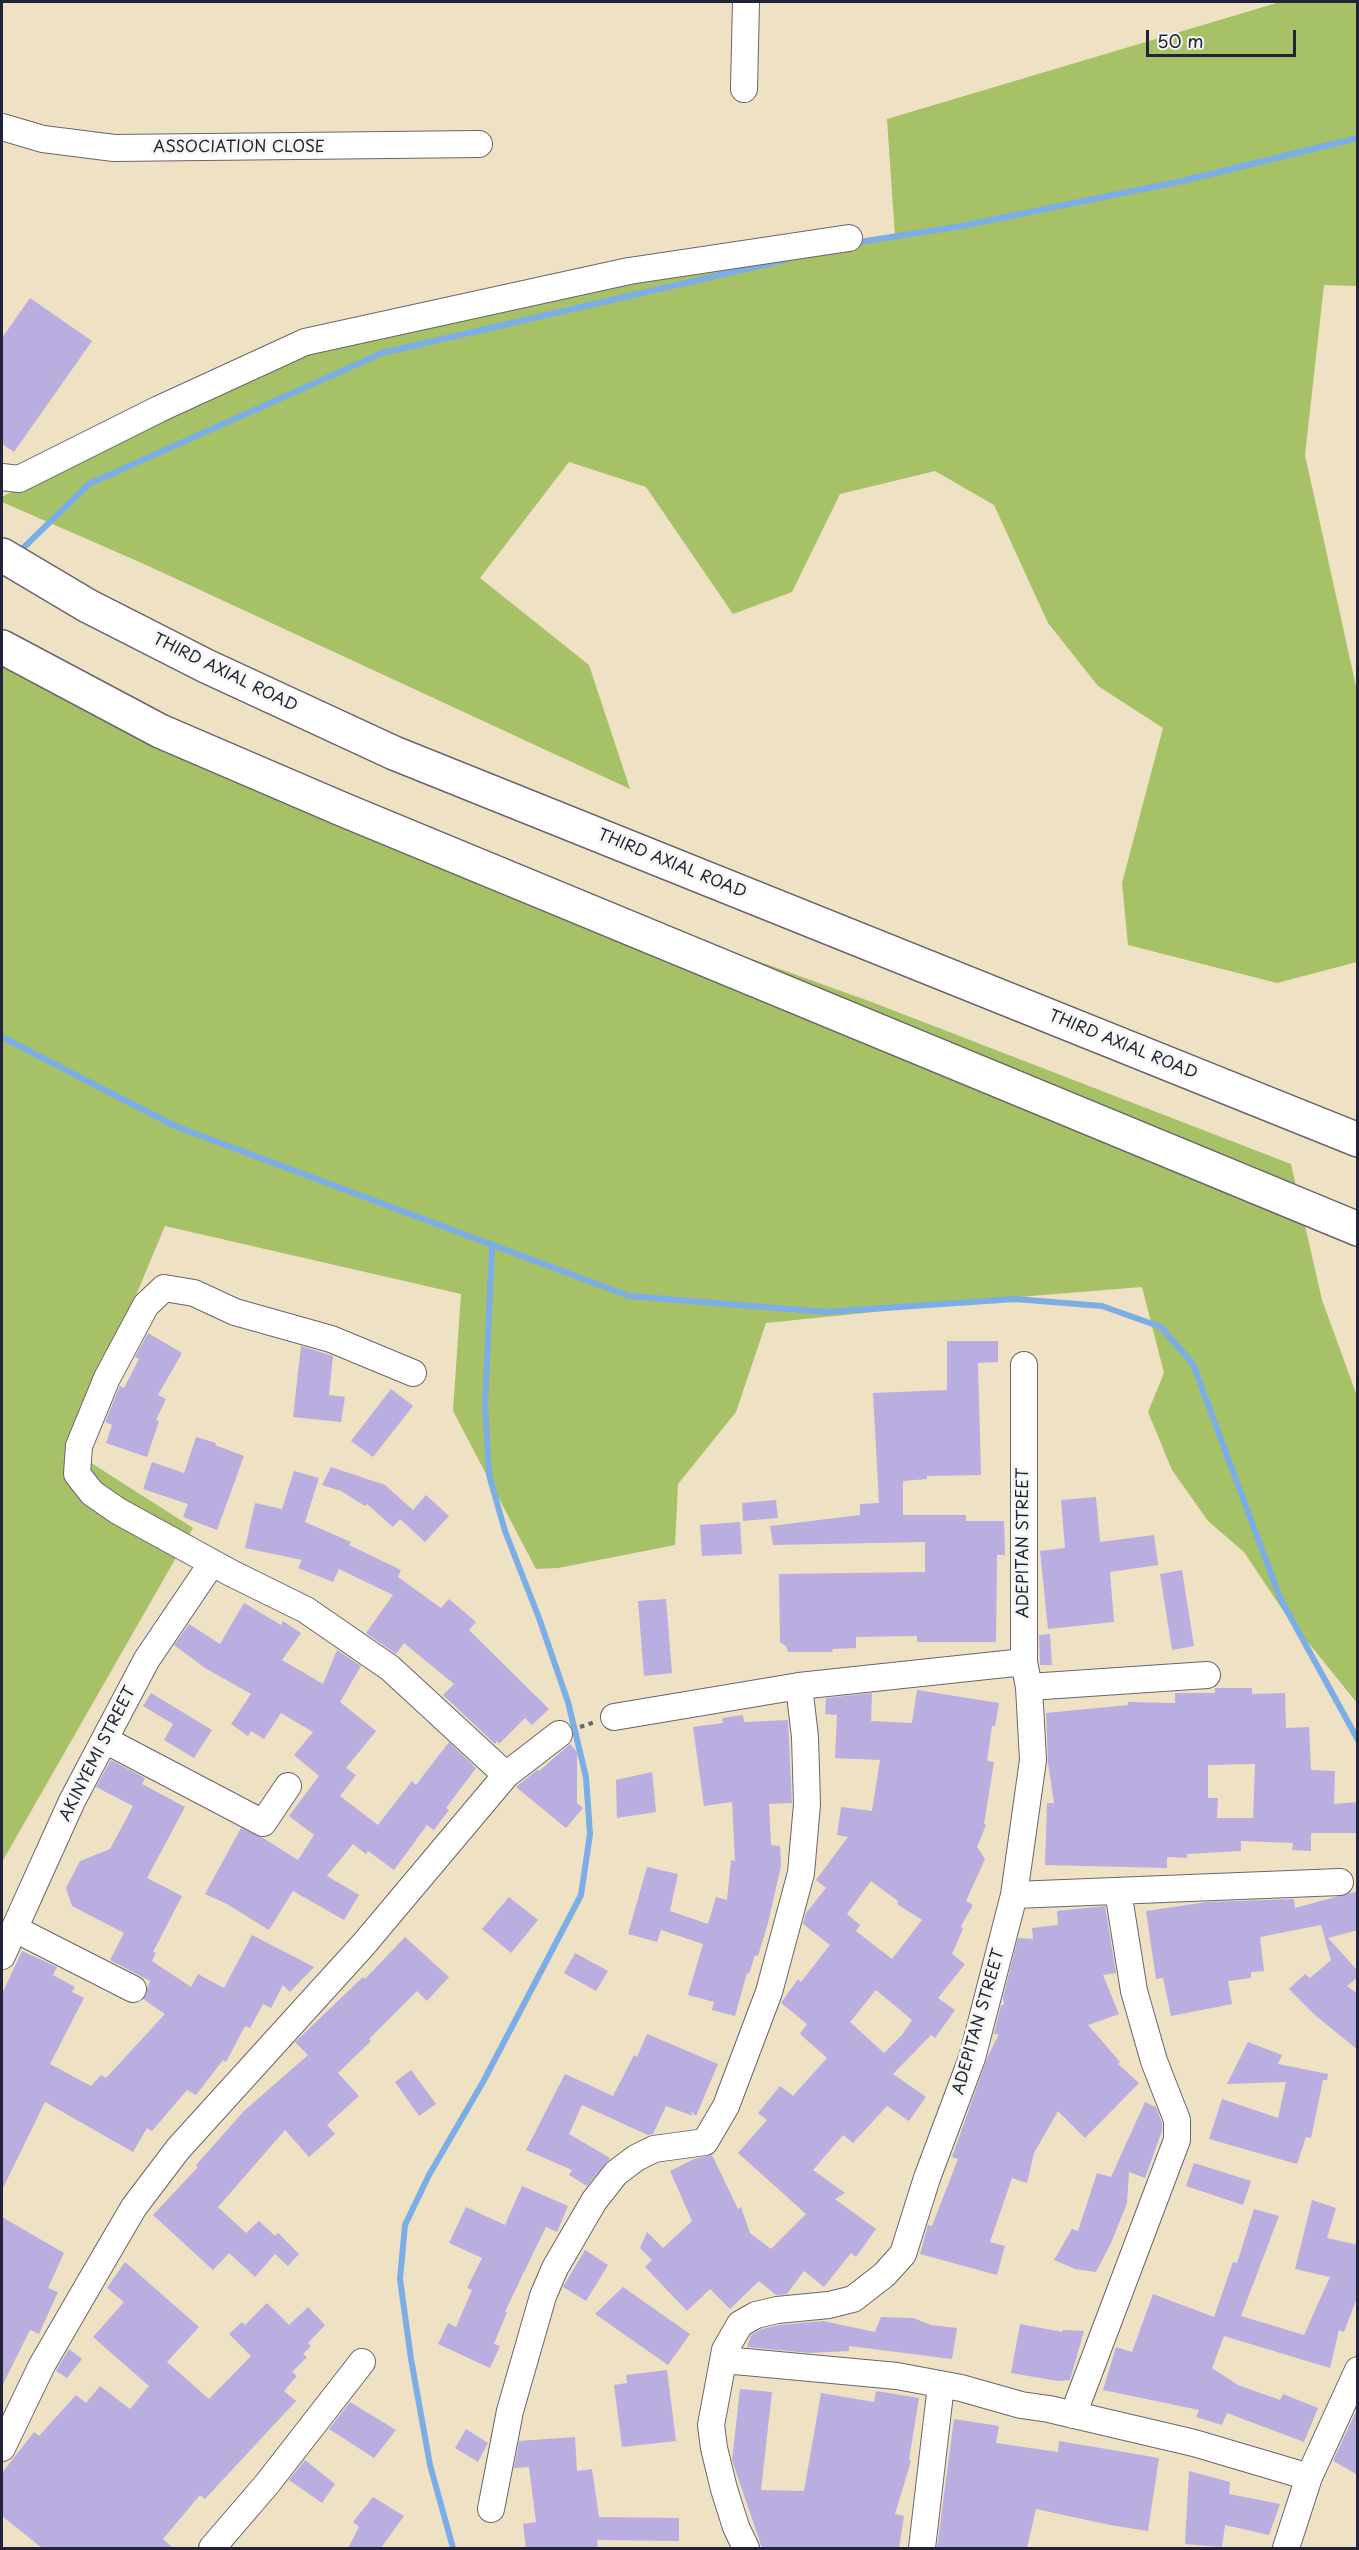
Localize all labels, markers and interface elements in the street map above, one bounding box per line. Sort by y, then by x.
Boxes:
scale bar [1149,18,1299,56]
text: 50 m [1157,27,1204,54]
street label: ASSOCIATION CLOSE [153,138,325,158]
street label: THIRD AXIAL ROAD [150,630,300,716]
street label: THIRD AXIAL ROAD [595,825,749,903]
street label: THIRD AXIAL ROAD [1046,1006,1200,1084]
street label: ADEPITAN STREET [1014,1468,1034,1618]
street label: AKINYEMI STREET [56,1683,140,1825]
street label: ADEPITAN STREET [949,1947,1009,2097]

